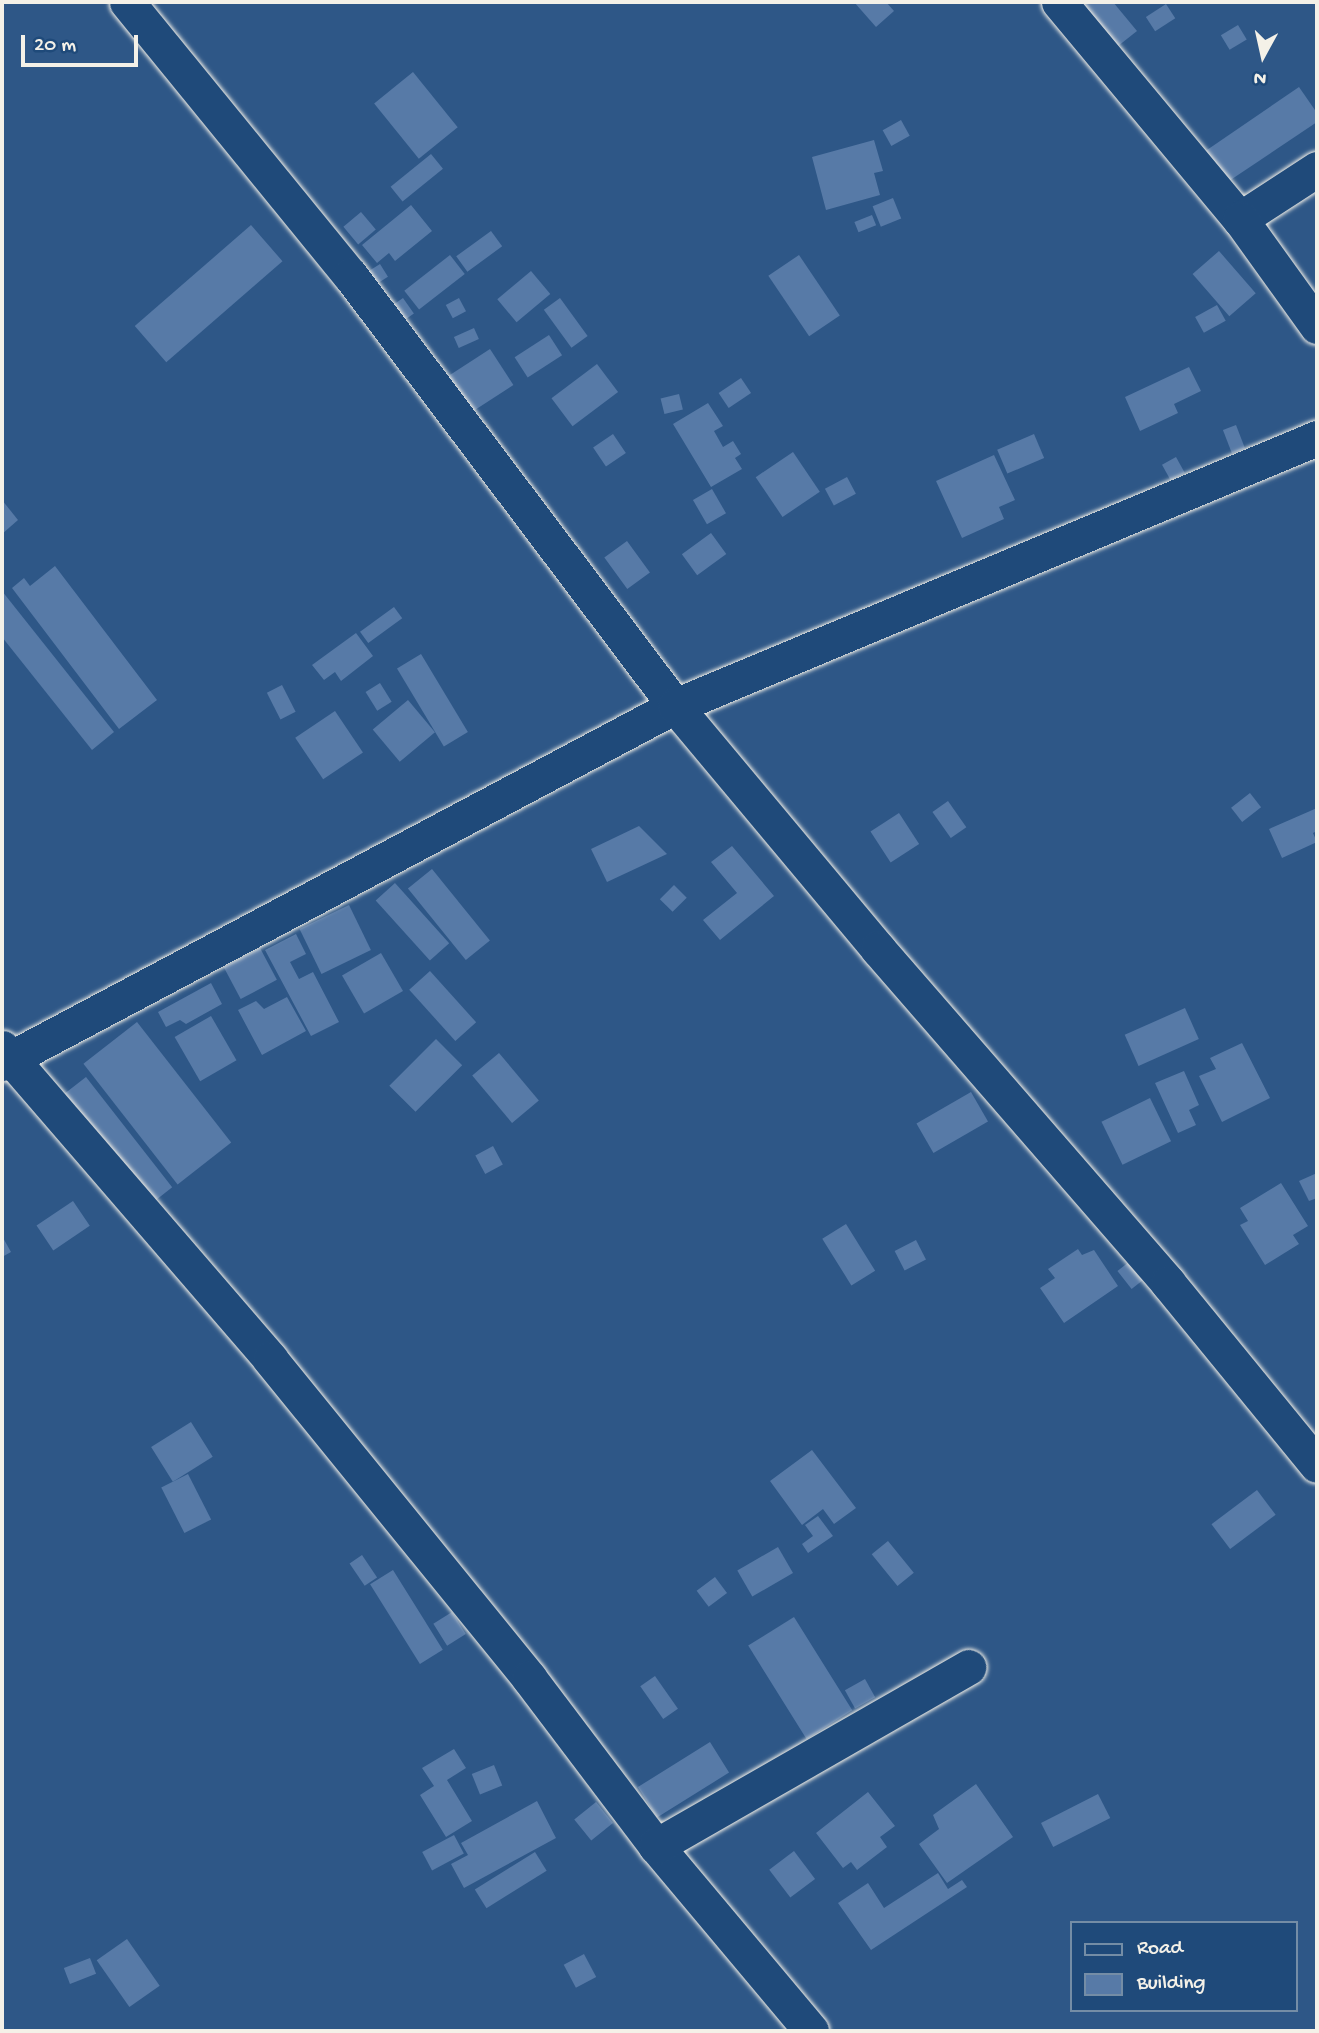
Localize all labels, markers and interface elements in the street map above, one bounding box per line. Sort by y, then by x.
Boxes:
scale bar [24,21,142,65]
north arrow [1228,21,1298,91]
text: 20 m [34,34,76,59]
text: N [1252,65,1268,90]
legend [1070,1921,1298,2012]
text: Road [1137,1937,1183,1962]
text: Building [1137,1972,1206,1997]

